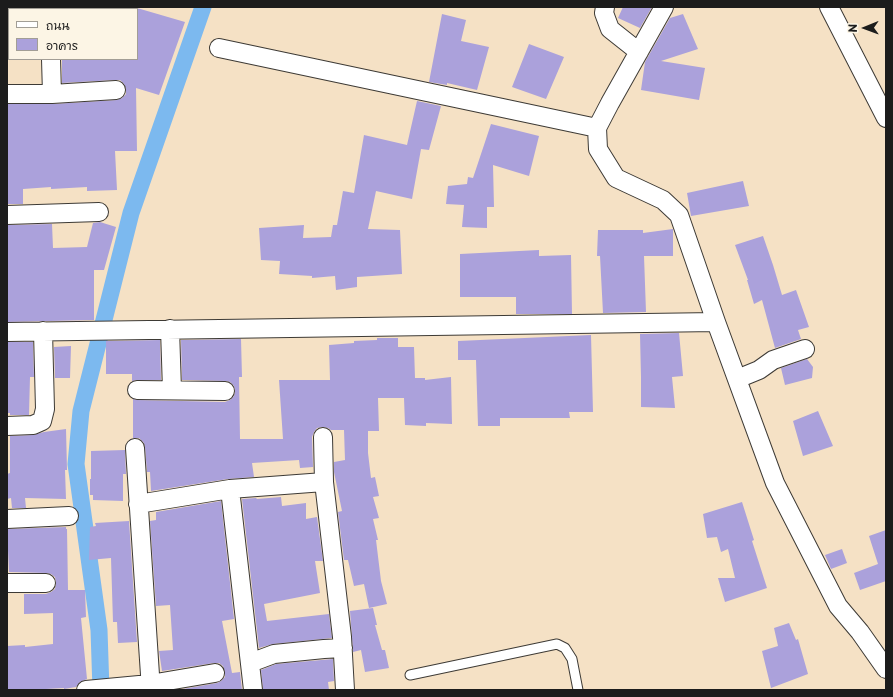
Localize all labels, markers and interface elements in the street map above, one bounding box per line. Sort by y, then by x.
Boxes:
legend [8,8,138,60]
north arrow [845,8,885,48]
text: ถนน [46,16,70,34]
text: N [844,24,861,33]
text: อาคาร [46,36,78,54]

